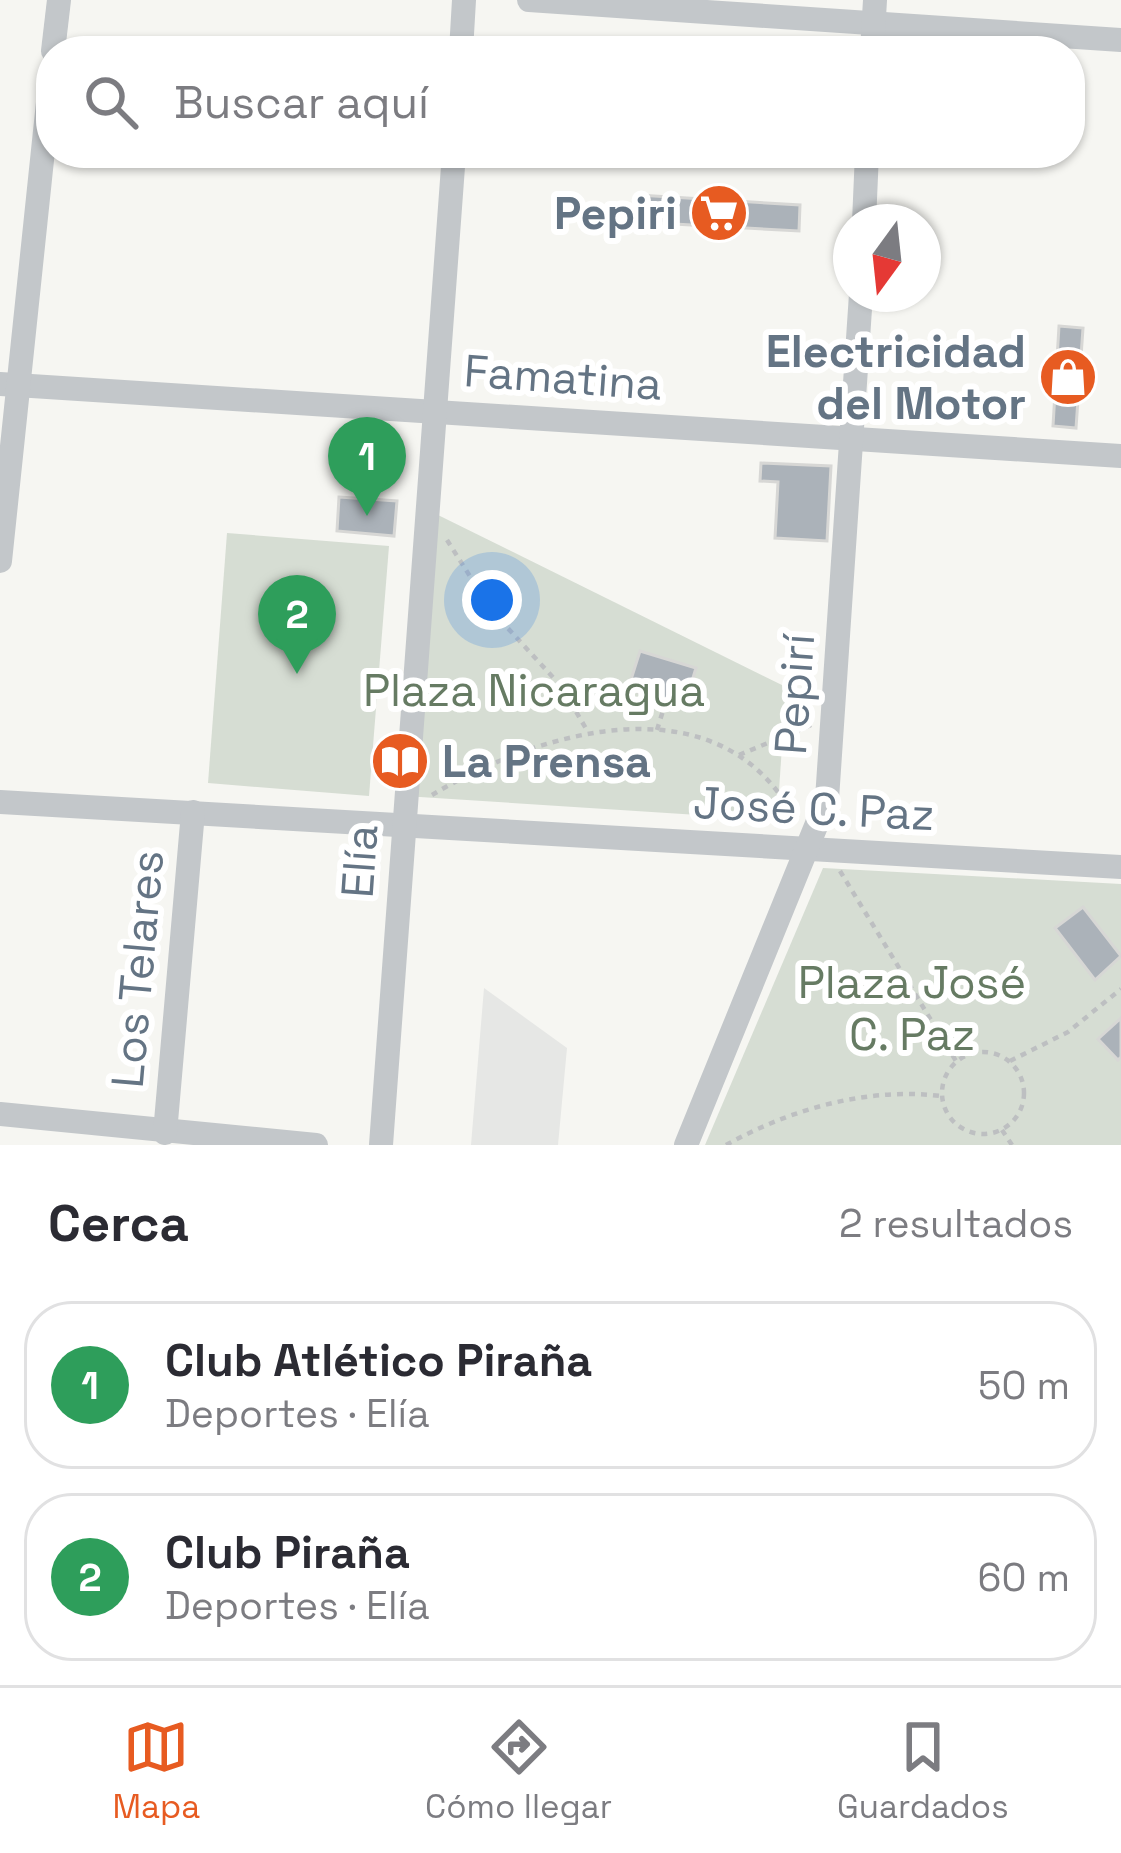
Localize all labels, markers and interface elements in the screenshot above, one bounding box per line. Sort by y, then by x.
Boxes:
search box [36,36,1085,168]
icon: search [78,69,144,135]
text: Buscar aquí [174,74,429,131]
supermarket icon: Pepiri [688,182,750,244]
place label: Pepiri [554,185,677,242]
north arrow [833,204,941,312]
place label: Electricidad del Motor [766,323,1026,432]
street label: Famatina [462,342,664,413]
shop icon: Electricidad del Motor [1037,346,1099,408]
pin: 1 [328,417,406,516]
your location [462,570,522,630]
pin: 2 [258,575,336,674]
street label: Pepirí [762,632,827,756]
park label: Plaza Nicaragua [363,662,705,719]
library icon: La Prensa [369,730,431,792]
place label: La Prensa [442,733,651,790]
street label: José C. Paz [692,774,936,843]
street label: Elía [329,823,390,900]
street label: Los Telares [99,848,176,1090]
park label: Plaza José C. Paz [798,954,1026,1063]
text: Cerca [48,1191,189,1256]
text: 2 resultados [839,1199,1073,1248]
text: Club Atlético Piraña [165,1332,592,1389]
text: 1 [81,1361,99,1410]
text: 50 m [978,1361,1070,1410]
text: Deportes · Elía [165,1389,430,1438]
text: Club Piraña [165,1524,410,1581]
text: 2 [78,1553,102,1602]
text: 60 m [978,1553,1070,1602]
text: Deportes · Elía [165,1581,430,1630]
tab: Mapa [112,1714,200,1828]
tab: Cómo llegar [425,1714,612,1828]
tab: Guardados [837,1714,1009,1828]

